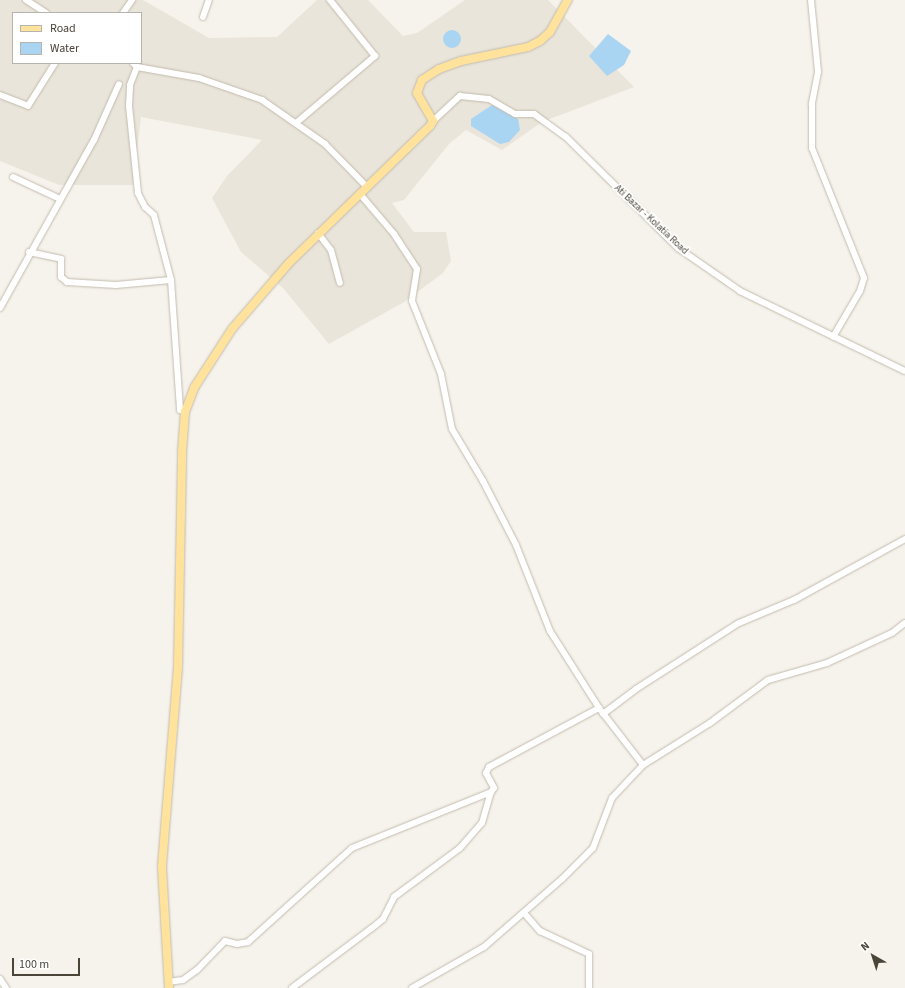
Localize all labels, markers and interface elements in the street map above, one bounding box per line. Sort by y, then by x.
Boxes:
legend [12,12,142,64]
text: Road [50,20,76,37]
text: Water [50,40,79,57]
street label: Ati Bazar - Kolatia Road [612,183,690,257]
north arrow [853,936,893,976]
text: N [858,938,873,954]
scale bar [14,950,82,976]
text: 100 m [19,956,49,973]

